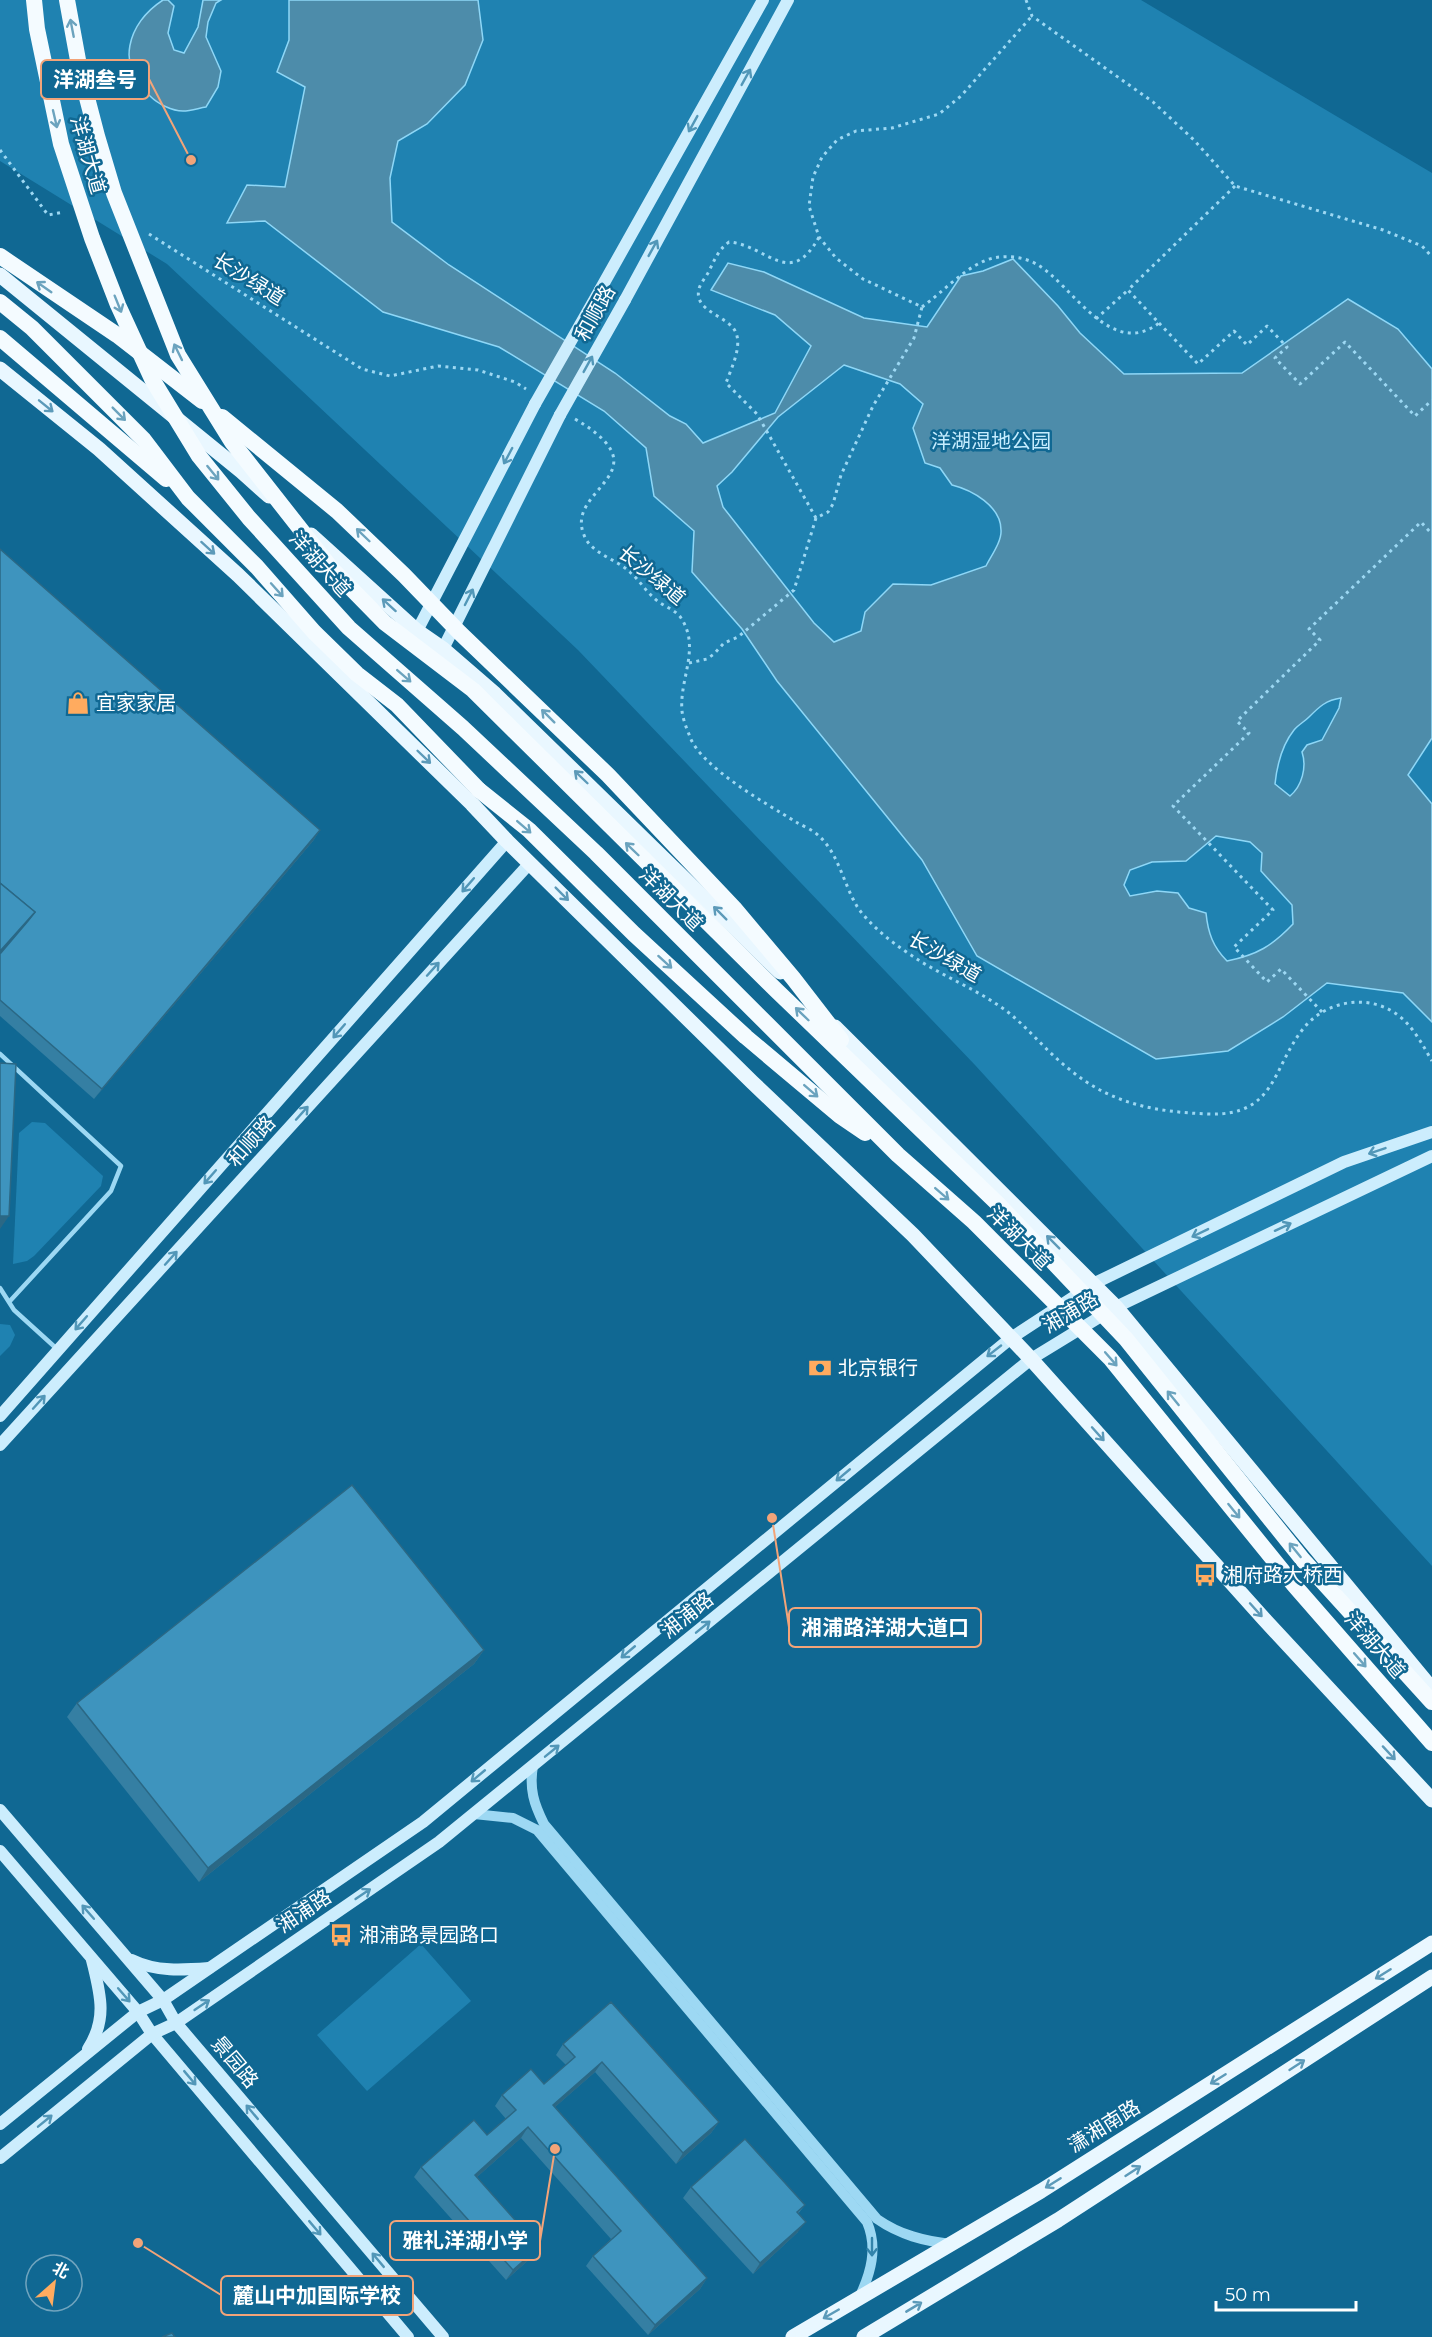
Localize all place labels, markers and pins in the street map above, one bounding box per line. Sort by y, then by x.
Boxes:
callout: 洋湖叁号 [41,60,149,99]
shop icon: 宜家家居 [65,690,91,716]
place label: 宜家家居 [96,691,176,715]
bank icon: 北京银行 [807,1355,833,1381]
place label: 北京银行 [838,1356,918,1380]
bus stop icon: 湘府路大桥西 [1192,1562,1218,1588]
place label: 湘府路大桥西 [1223,1563,1343,1587]
callout: 湘浦路洋湖大道口 [789,1608,981,1647]
bus stop icon: 湘浦路景园路口 [328,1922,354,1948]
place label: 湘浦路景园路口 [359,1923,499,1947]
callout: 雅礼洋湖小学 [390,2221,540,2260]
callout: 麓山中加国际学校 [221,2276,413,2315]

